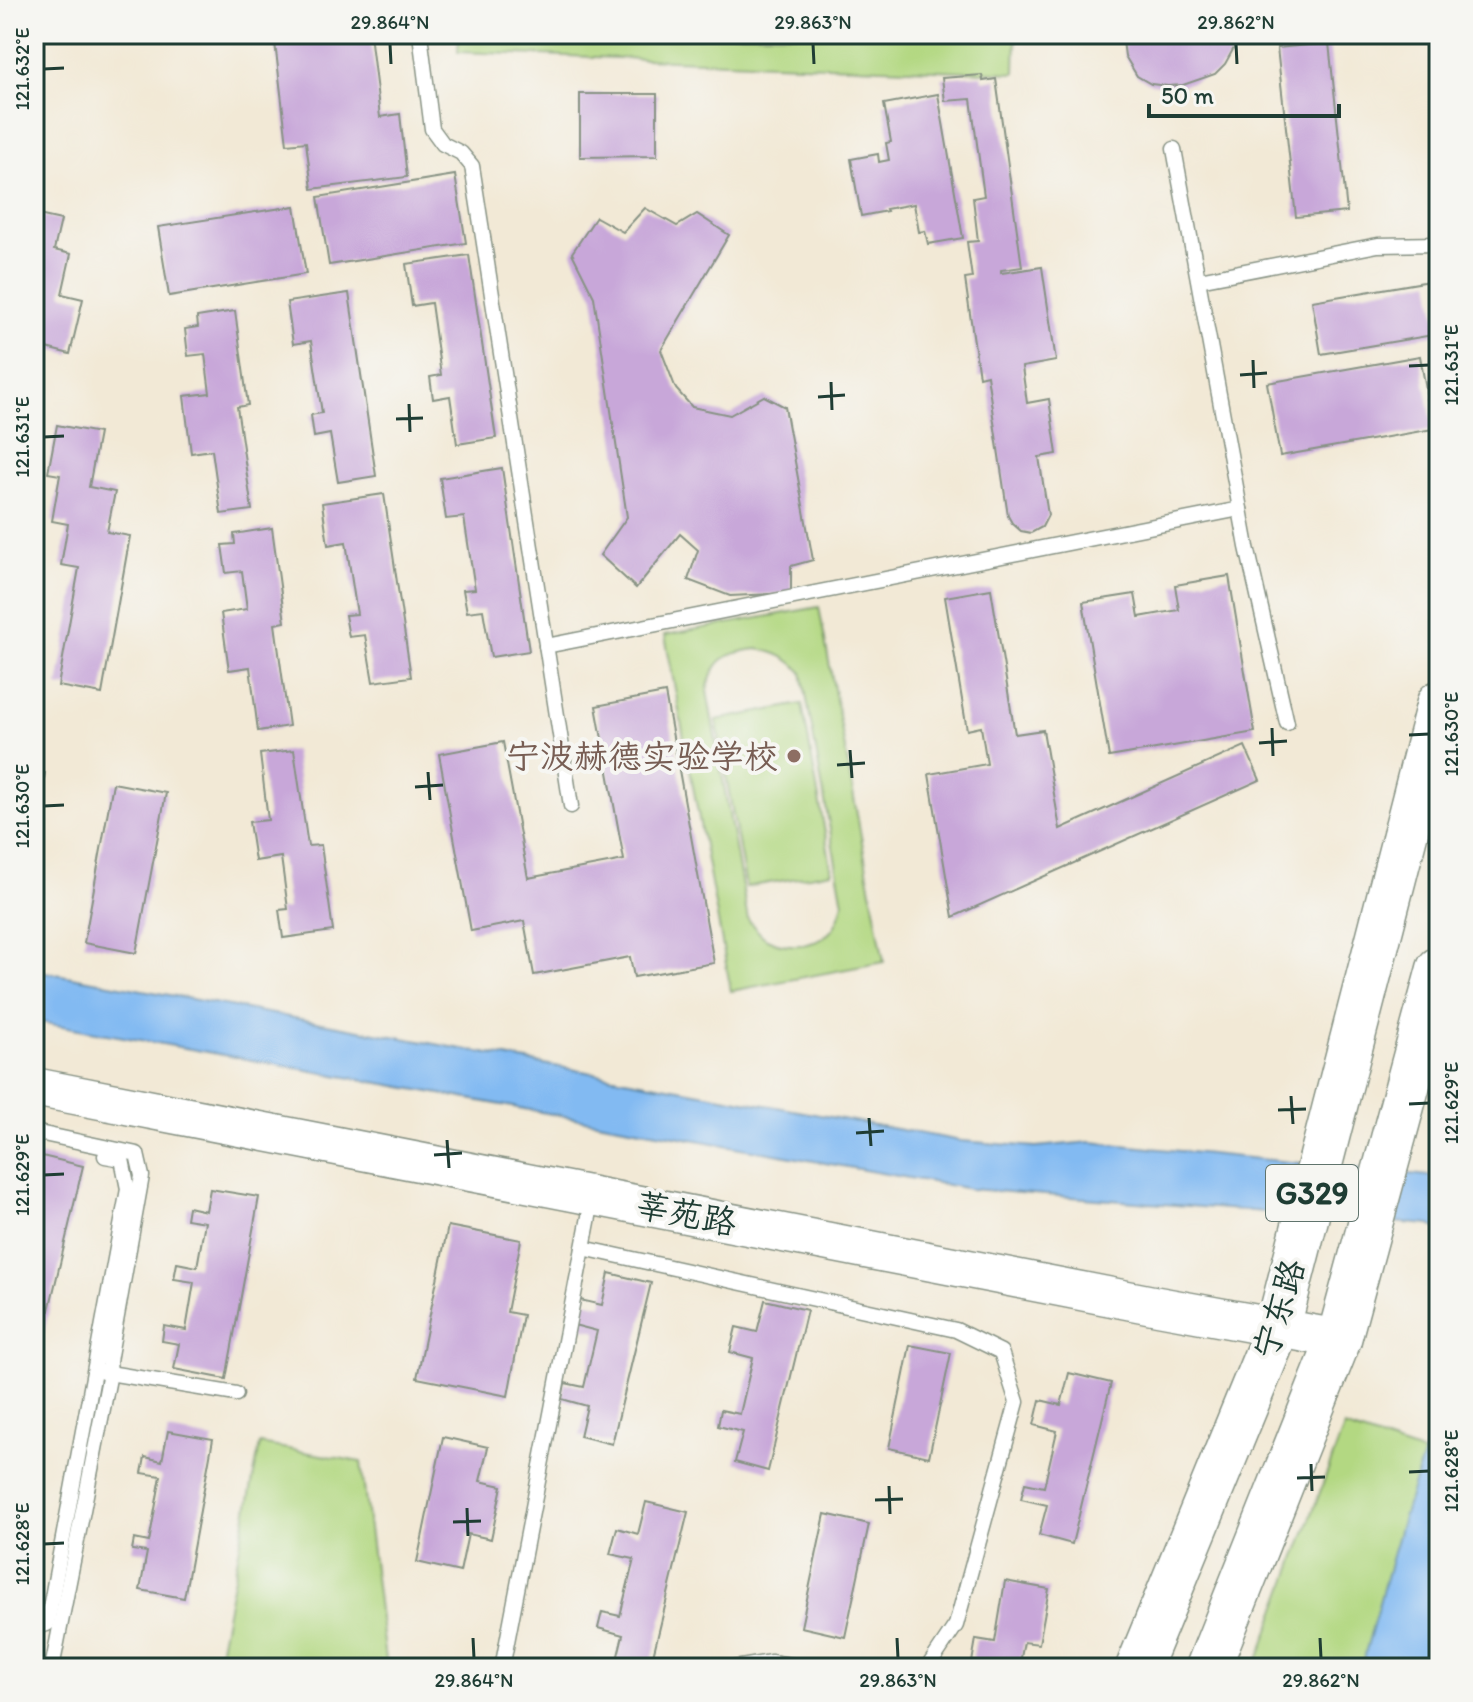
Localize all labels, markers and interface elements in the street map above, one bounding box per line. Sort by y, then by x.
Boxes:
text: 29.864°N [351,10,429,34]
text: 29.863°N [774,10,852,34]
text: 29.862°N [1197,10,1275,34]
text: 121.632°E [10,28,34,110]
scale bar [1149,68,1339,118]
text: 50 m [1161,81,1214,110]
text: 121.631°E [1439,324,1463,406]
text: 121.631°E [10,396,34,478]
text: 121.630°E [1439,692,1463,776]
place label: 宁波赫德实验学校 [506,736,778,777]
marker: 宁波赫德实验学校 [785,747,803,765]
text: 121.630°E [10,764,34,848]
text: 121.629°E [1439,1062,1463,1144]
text: 121.629°E [10,1134,34,1216]
road number: G329 [1266,1165,1358,1221]
street label: 莘苑路 [632,1184,740,1244]
street label: 宁东路 [1244,1254,1314,1364]
text: 121.628°E [1439,1430,1463,1513]
text: 121.628°E [10,1503,34,1586]
text: 29.864°N [435,1668,513,1692]
text: 29.863°N [859,1668,937,1692]
text: 29.862°N [1282,1668,1360,1692]

